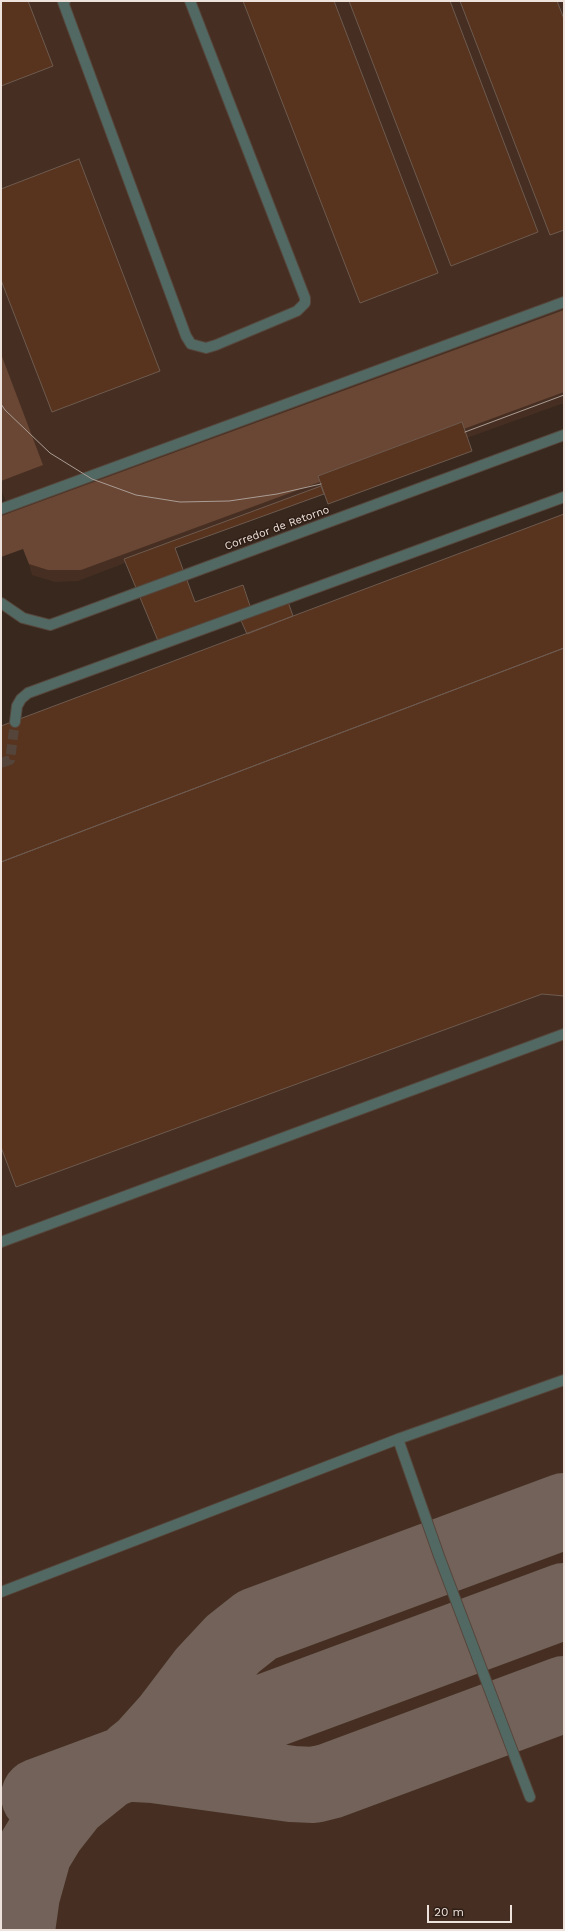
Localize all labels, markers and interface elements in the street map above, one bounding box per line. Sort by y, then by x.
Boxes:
street label: Corredor de Retorno [223,503,331,553]
scale bar [429,1897,514,1923]
text: 20 m [434,1905,464,1919]

